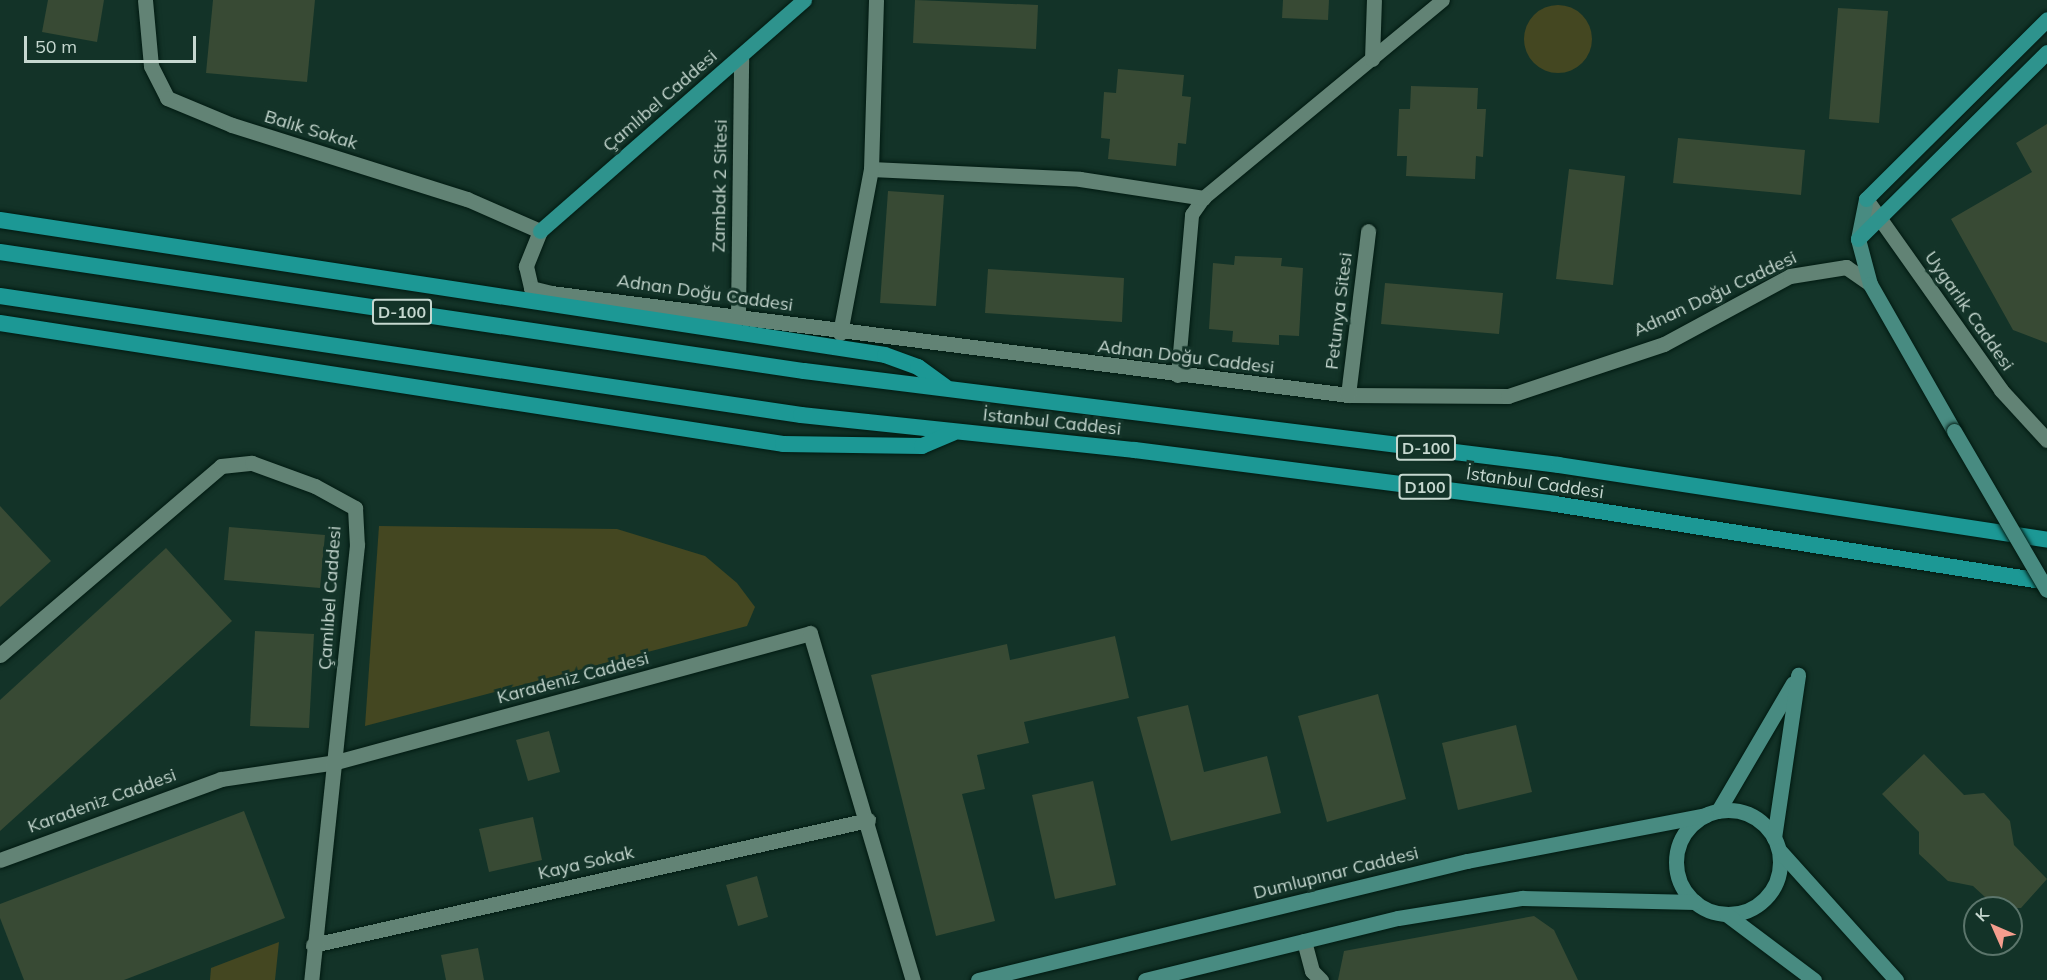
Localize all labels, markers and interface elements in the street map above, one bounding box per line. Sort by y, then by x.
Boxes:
scale bar [27,24,200,62]
text: 50 m [35,35,77,58]
street label: Çamlıbel Caddesi [599,46,721,156]
street label: Balık Sokak [262,106,360,154]
street label: Zambak 2 Sitesi [708,119,732,253]
street label: Adnan Doğu Caddesi [1630,247,1800,341]
street label: Uygarlık Caddesi [1920,247,2018,375]
street label: Petunya Sitesi [1321,251,1357,371]
street label: Adnan Doğu Caddesi [616,270,794,316]
road number: D-100 [372,299,432,325]
street label: Adnan Doğu Caddesi [1097,335,1275,379]
street label: İstanbul Caddesi [982,404,1122,440]
road number: D-100 [1396,435,1456,461]
street label: İstanbul Caddesi [1465,463,1605,503]
road number: D100 [1398,474,1452,500]
street label: Çamlıbel Caddesi [314,525,346,671]
street label: Karadeniz Caddesi [495,647,651,709]
street label: Karadeniz Caddesi [25,764,179,838]
street label: Kaya Sokak [536,841,636,885]
street label: Dumlupınar Caddesi [1251,842,1421,904]
north arrow [1963,896,2023,956]
text: K [1971,904,1993,926]

